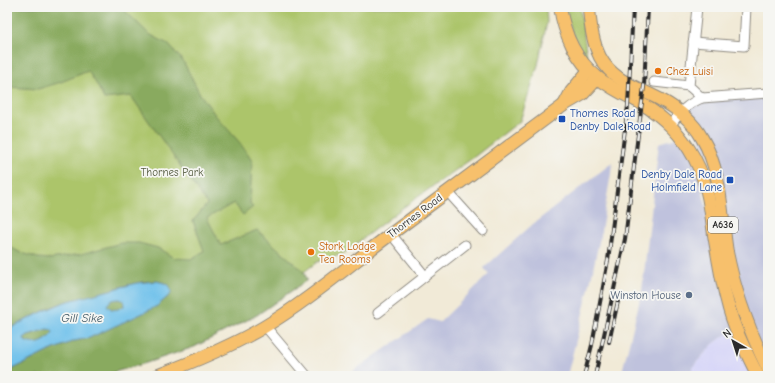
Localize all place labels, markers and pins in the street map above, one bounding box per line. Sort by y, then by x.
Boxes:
place label: Chez Luisi [666,65,713,78]
marker: Chez Luisi [653,66,663,76]
place label: Thornes Road Denby Dale Road [570,107,651,133]
marker: Thornes Road Denby Dale Road [557,114,567,124]
place label: Denby Dale Road Holmfield Lane [641,168,722,194]
marker: Denby Dale Road Holmfield Lane [725,175,735,185]
place label: Stork Lodge Tea Rooms [319,240,376,266]
marker: Stork Lodge Tea Rooms [306,247,316,257]
place label: Winston House [610,289,681,302]
marker: Winston House [684,290,694,300]

